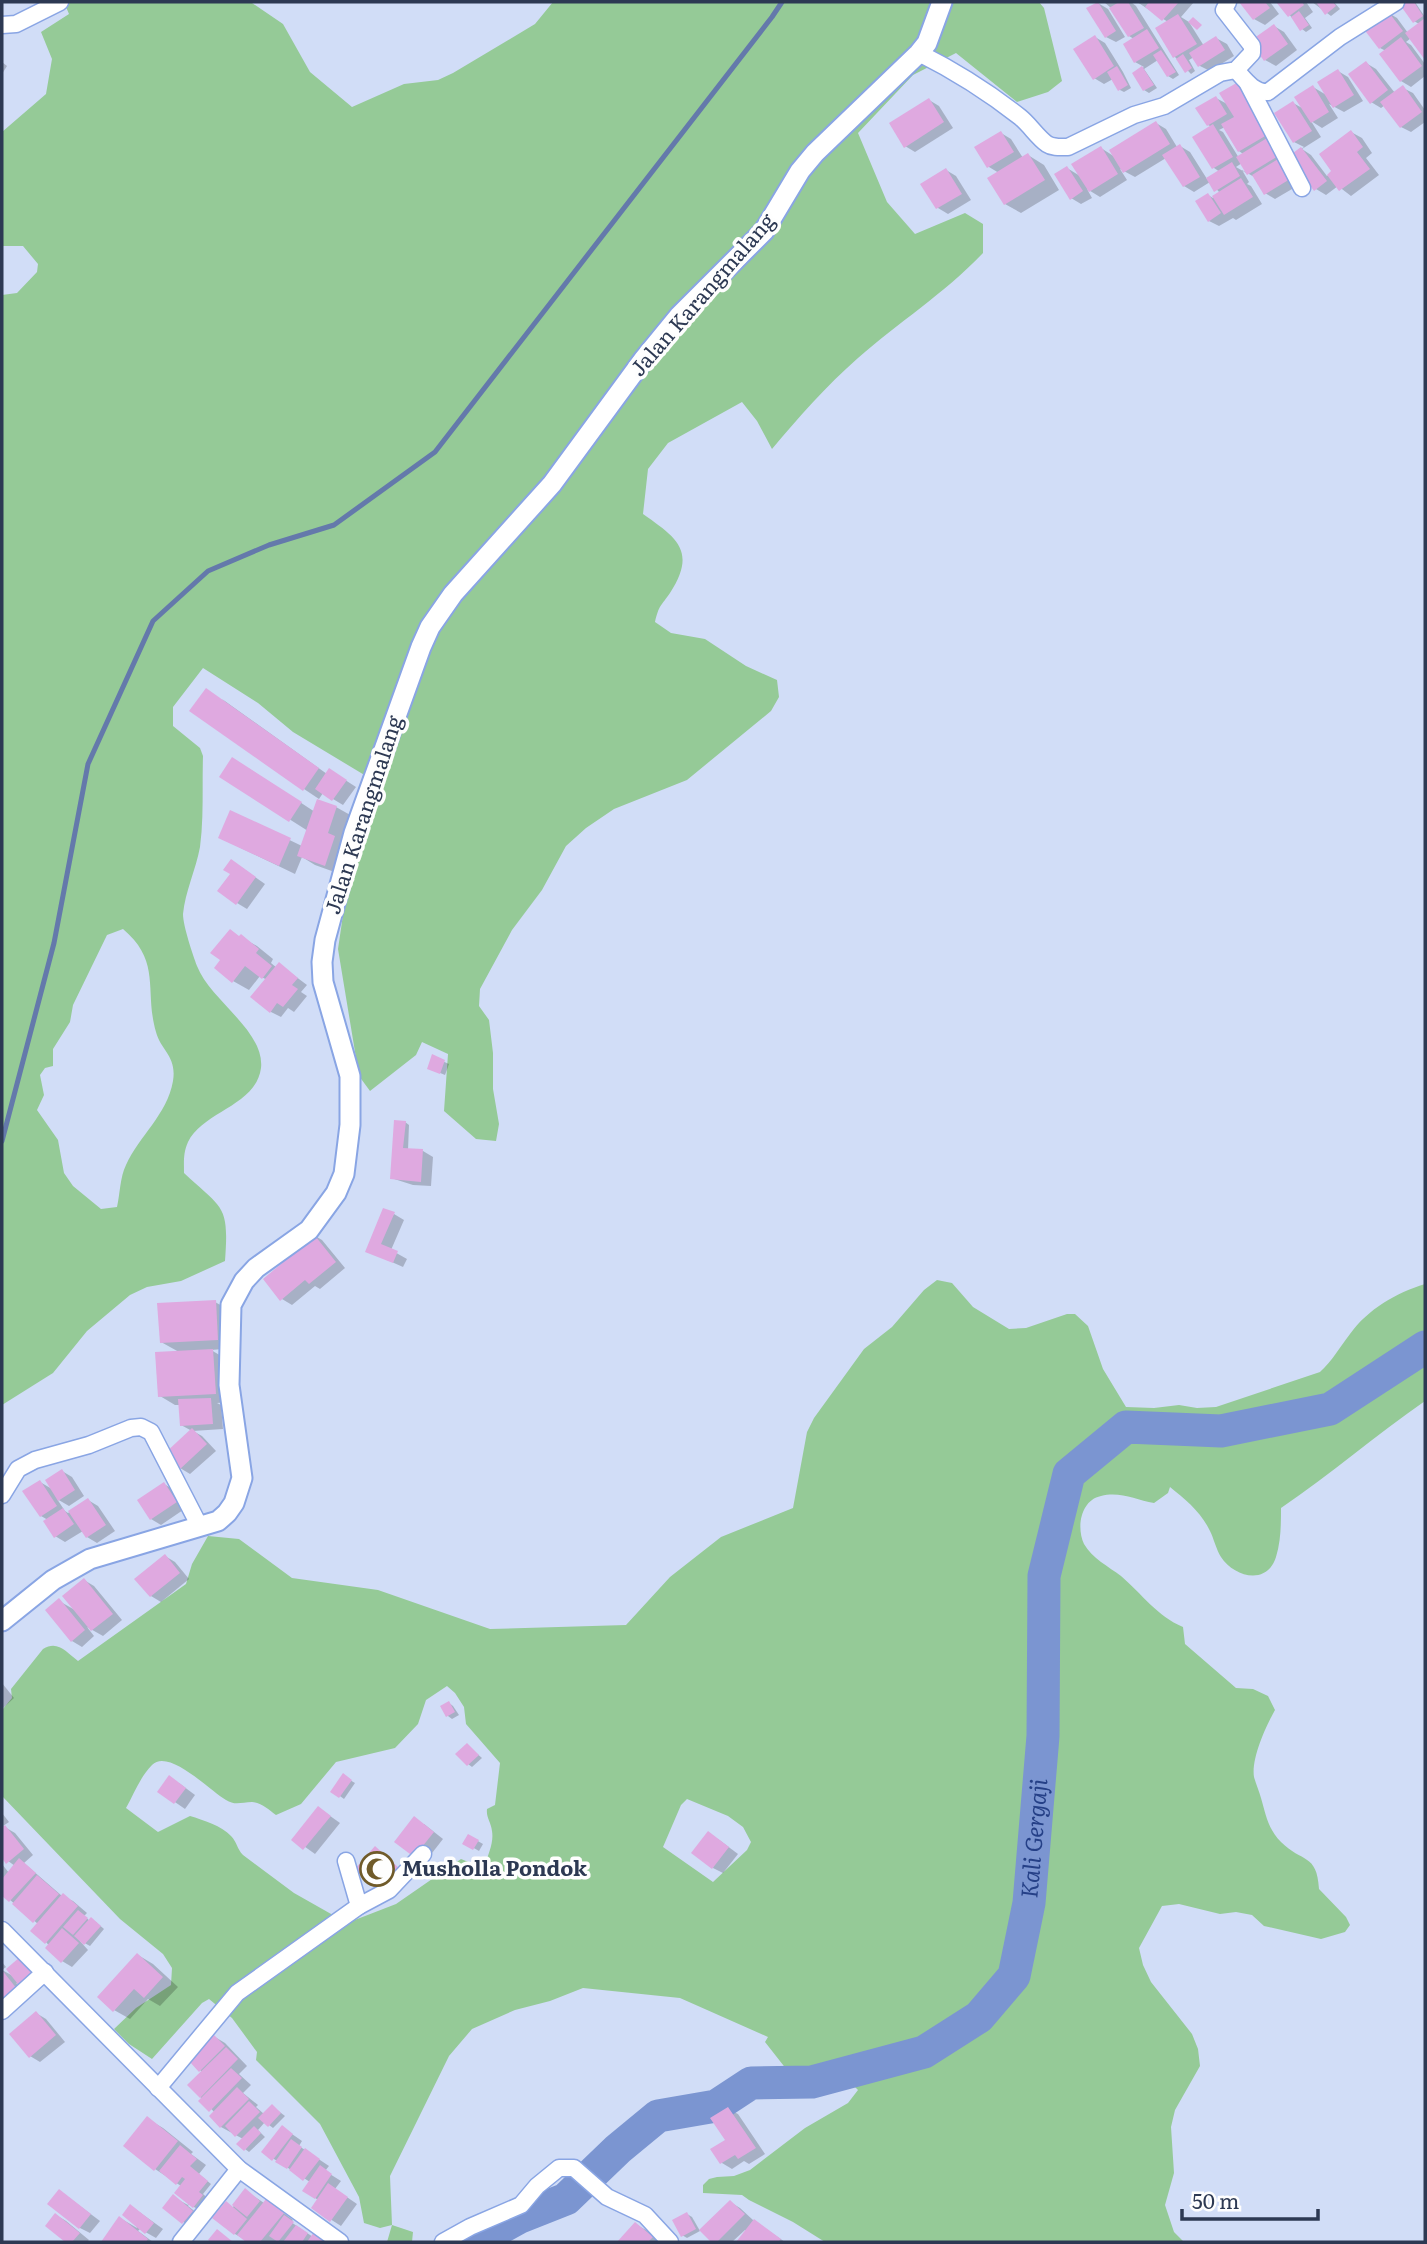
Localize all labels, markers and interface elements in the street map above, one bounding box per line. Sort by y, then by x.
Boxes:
street label: Jalan Karangmalang [621,205,781,382]
street label: Jalan Karangmalang [315,711,408,918]
water label: Kali Gergaji [1010,1777,1054,1899]
mosque icon: Musholla Pondok [358,1850,396,1888]
place label: Musholla Pondok [402,1851,588,1882]
scale bar [1182,2178,1318,2222]
text: 50 m [1192,2184,1239,2215]

